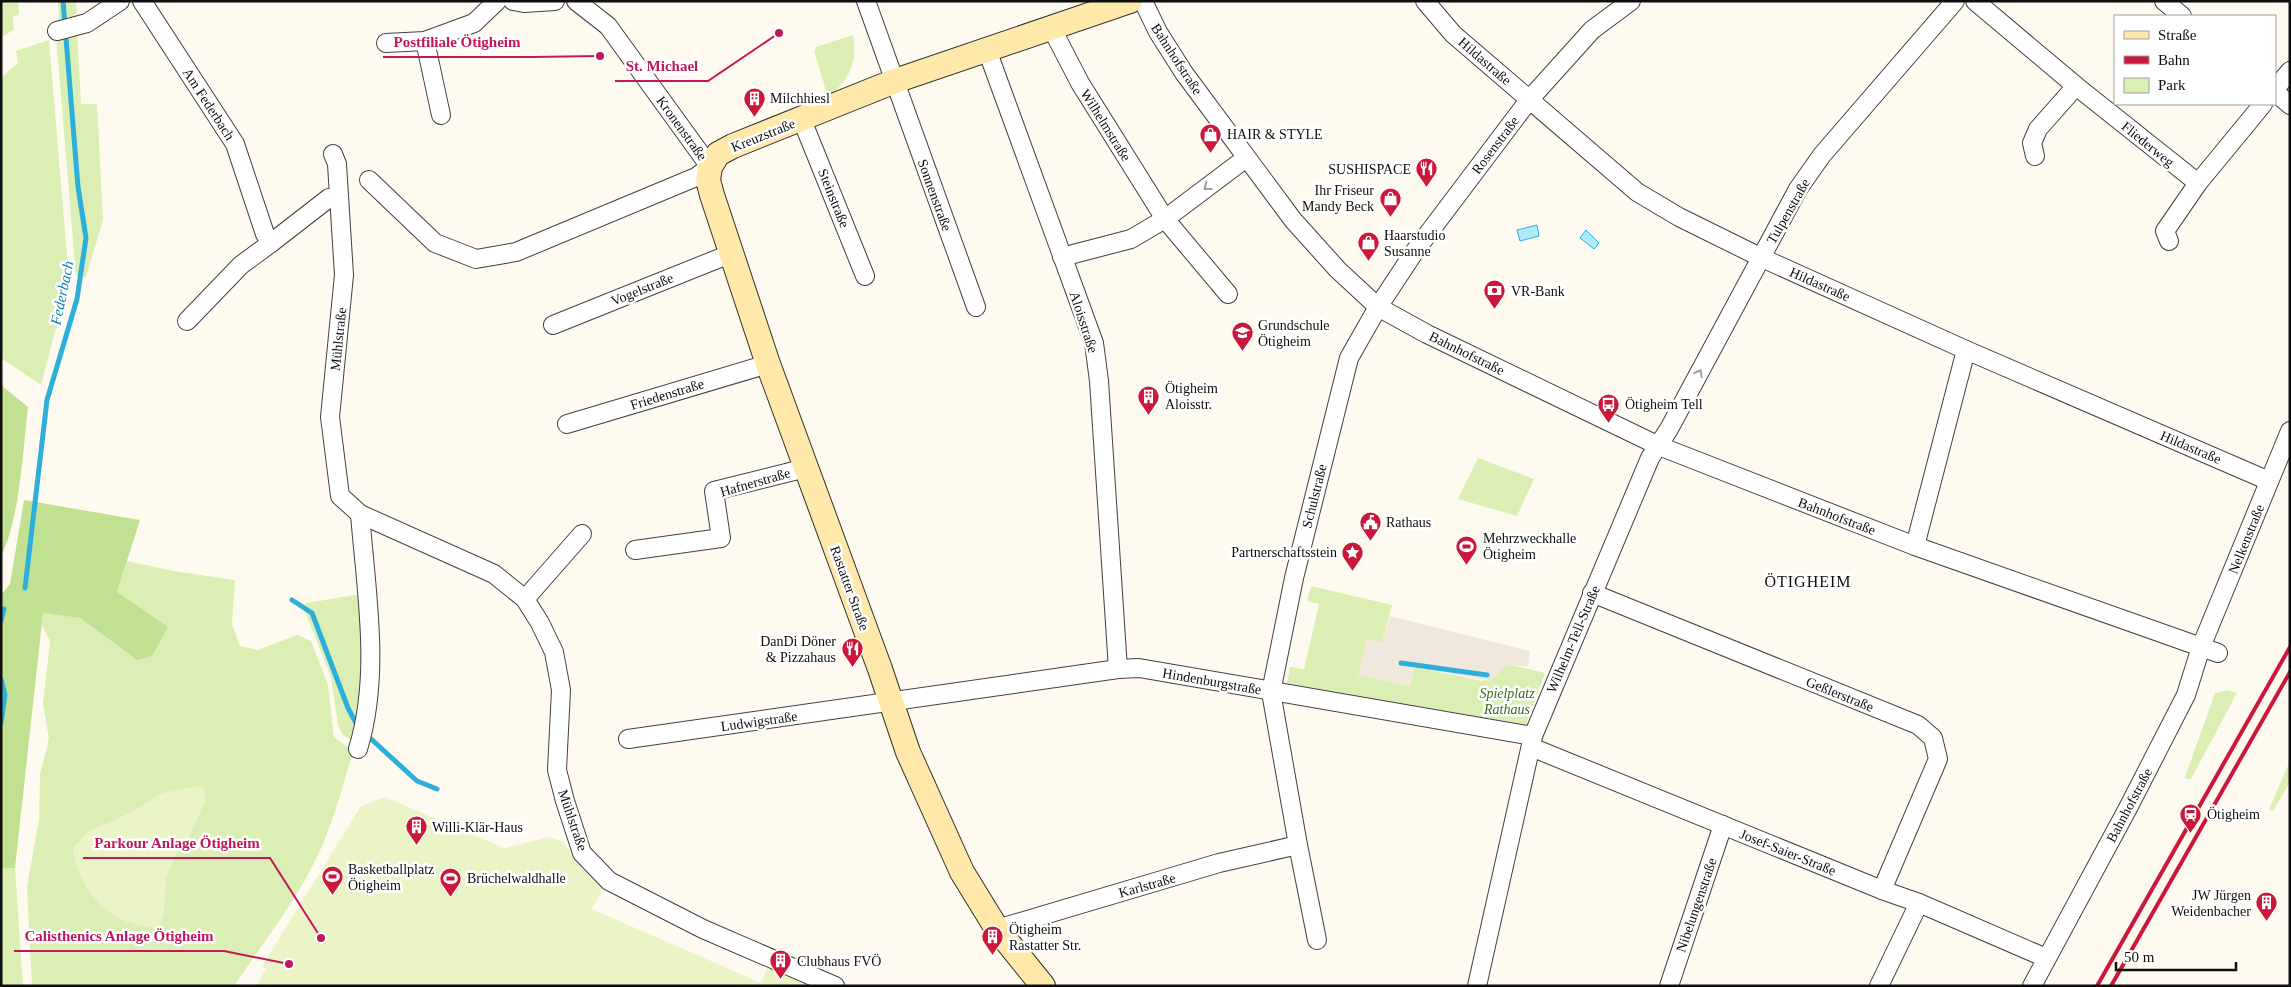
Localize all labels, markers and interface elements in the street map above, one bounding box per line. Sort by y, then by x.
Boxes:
legend [2114,15,2276,105]
street label: Bahnhofstraße [1148,21,1205,98]
callout: Postfiliale Ötigheim [383,27,531,57]
text: Straße [2158,27,2197,43]
text: Postfiliale Ötigheim [393,34,521,50]
street label: Hildastraße [1455,35,1514,88]
callout: St. Michael [615,51,708,81]
text: Bahn [2158,52,2190,68]
text: St. Michael [626,58,698,74]
street label: Am Federbach [180,65,237,143]
text: Park [2158,77,2186,93]
building icon: Milchhiesl [742,86,766,117]
street label: Wilhelmstraße [1078,87,1134,164]
place label: Milchhiesl [770,91,830,106]
street label: Kronenstraße [653,93,710,163]
street label: Rosenstraße [1469,113,1522,177]
street label: Kreuzstraße [729,116,797,155]
street label: Fliederweg [2118,119,2177,170]
shop icon: HAIR & STYLE [1199,122,1223,153]
place label: HAIR & STYLE [1227,127,1323,142]
street label: Sonnenstraße [915,157,954,233]
restaurant icon: SUSHISPACE [1415,157,1439,188]
place label: SUSHISPACE [1328,162,1411,177]
street label: Steinstraße [815,167,852,230]
street label: Tulpenstraße [1764,176,1813,246]
one-way arrow [1203,181,1213,190]
place label: Ihr Friseur Mandy Beck [1302,183,1374,214]
shop icon: Ihr Friseur Mandy Beck [1378,186,1402,217]
place label: Haarstudio Susanne [1384,228,1445,259]
shop icon: Haarstudio Susanne [1356,231,1380,262]
water label: Federbach [47,260,77,327]
street label: Hildastraße [1787,264,1852,304]
street label: Vogelstraße [609,270,676,309]
bank icon: VR-Bank [1483,279,1507,310]
place label: VR-Bank [1511,284,1565,299]
street label: Aloisstraße [1067,290,1101,355]
street label: Mühlstraße [328,307,349,372]
place label: Grundschule Ötigheim [1258,318,1330,349]
school or university icon: Grundschule Ötigheim [1230,321,1254,352]
street label: Bahnhofstraße [1427,329,1507,378]
one-way arrow [1693,369,1703,378]
street label: Friedenstraße [629,376,706,413]
place label: Ötigheim Aloisstr. [1165,380,1218,412]
building icon: Ötigheim Aloisstr. [1137,384,1161,415]
bus stop icon: Ötigheim Tell [1597,392,1621,423]
place label: Ötigheim Tell [1625,396,1703,412]
street label: Hildastraße [2158,428,2223,467]
street label: Schulstraße [1299,463,1330,530]
street label: Hafnerstraße [718,465,792,500]
street label: Bahnhofstraße [1796,495,1878,538]
street label: Nelkenstraße [2226,502,2267,576]
public building icon: Rathaus [1358,510,1382,541]
place label: Rathaus [1386,515,1431,530]
place label: Mehrzweckhalle Ötigheim [1483,531,1576,562]
sports icon: Mehrzweckhalle Ötigheim [1455,534,1479,565]
place icon: Partnerschaftsstein [1341,540,1365,571]
street label: Rastatter Straße [827,544,872,633]
place label: Partnerschaftsstein [1231,545,1337,560]
district label: ÖTIGHEIM [1764,573,1852,590]
street label: Wilhelm-Tell-Straße [1544,583,1603,695]
place label: DanDi Döner & Pizzahaus [760,634,836,665]
restaurant icon: DanDi Döner & Pizzahaus [840,637,864,668]
street label: Hindenburgstraße [1161,665,1262,698]
street label: Geßlerstraße [1804,674,1876,715]
park label: Spielplatz Rathaus [1479,686,1535,717]
street label: Ludwigstraße [720,709,798,734]
street label: Bahnhofstraße [2104,766,2155,845]
street label: Mühlstraße [555,788,590,853]
station icon: Ötigheim [2179,802,2203,833]
place label: Ötigheim [2207,806,2260,822]
building icon: Willi-Klär-Haus [404,815,428,846]
place label: Willi-Klär-Haus [432,820,523,835]
street label: Josef-Saier-Straße [1738,826,1838,879]
callout: Parkour Anlage Ötigheim [83,828,270,858]
text: Parkour Anlage Ötigheim [94,835,260,851]
street label: Nibelungenstraße [1673,856,1720,954]
place label: Basketballplatz Ötigheim [348,862,434,893]
sports icon: Basketballplatz Ötigheim [320,865,344,896]
sports icon: Brüchelwaldhalle [439,866,463,897]
street label: Karlstraße [1117,870,1177,901]
place label: Brüchelwaldhalle [467,871,566,886]
place label: JW Jürgen Weidenbacher [2171,888,2251,919]
building icon: JW Jürgen Weidenbacher [2255,891,2279,922]
callout: Calisthenics Anlage Ötigheim [14,921,224,951]
place label: Ötigheim Rastatter Str. [1009,921,1081,953]
building icon: Ötigheim Rastatter Str. [981,925,1005,956]
text: Calisthenics Anlage Ötigheim [24,928,214,944]
scale bar [2116,940,2236,972]
building icon: Clubhaus FVÖ [769,949,793,980]
text: 50 m [2124,949,2155,965]
place label: Clubhaus FVÖ [797,953,881,969]

